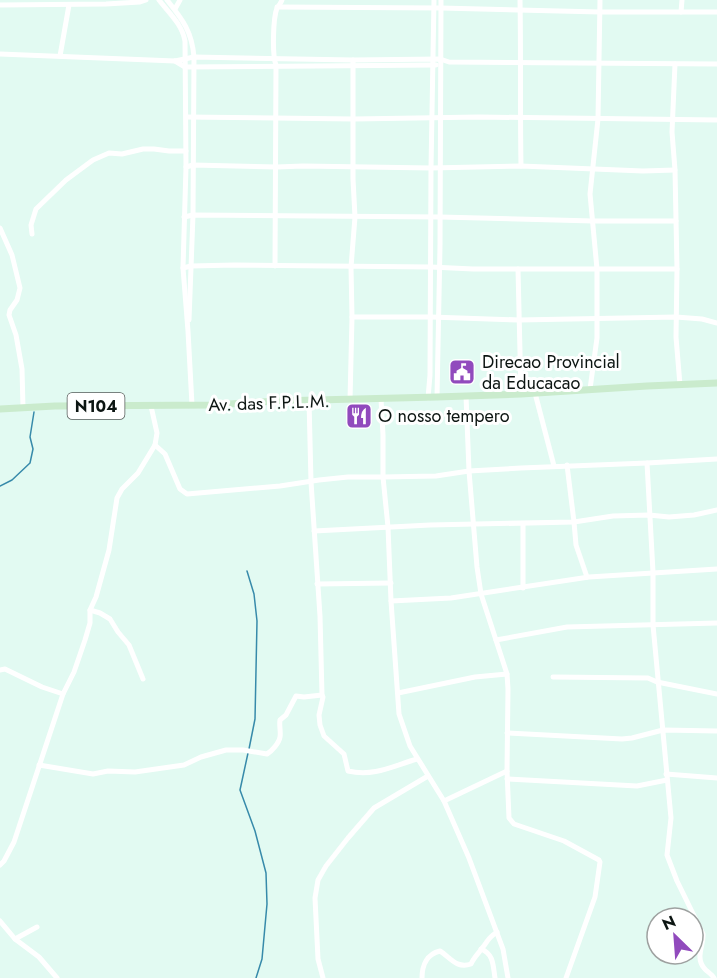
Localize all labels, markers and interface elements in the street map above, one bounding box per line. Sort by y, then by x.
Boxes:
place label: Direcao Provincial da Educacao [482,349,620,396]
public building icon: Direcao Provincial da Educacao [447,357,477,387]
street label: Av. das F.P.L.M. [208,388,330,418]
road number: N104 [68,393,124,419]
restaurant icon: O nosso tempero [344,401,374,431]
place label: O nosso tempero [378,403,510,429]
north arrow [645,906,705,966]
text: N [658,910,679,936]

